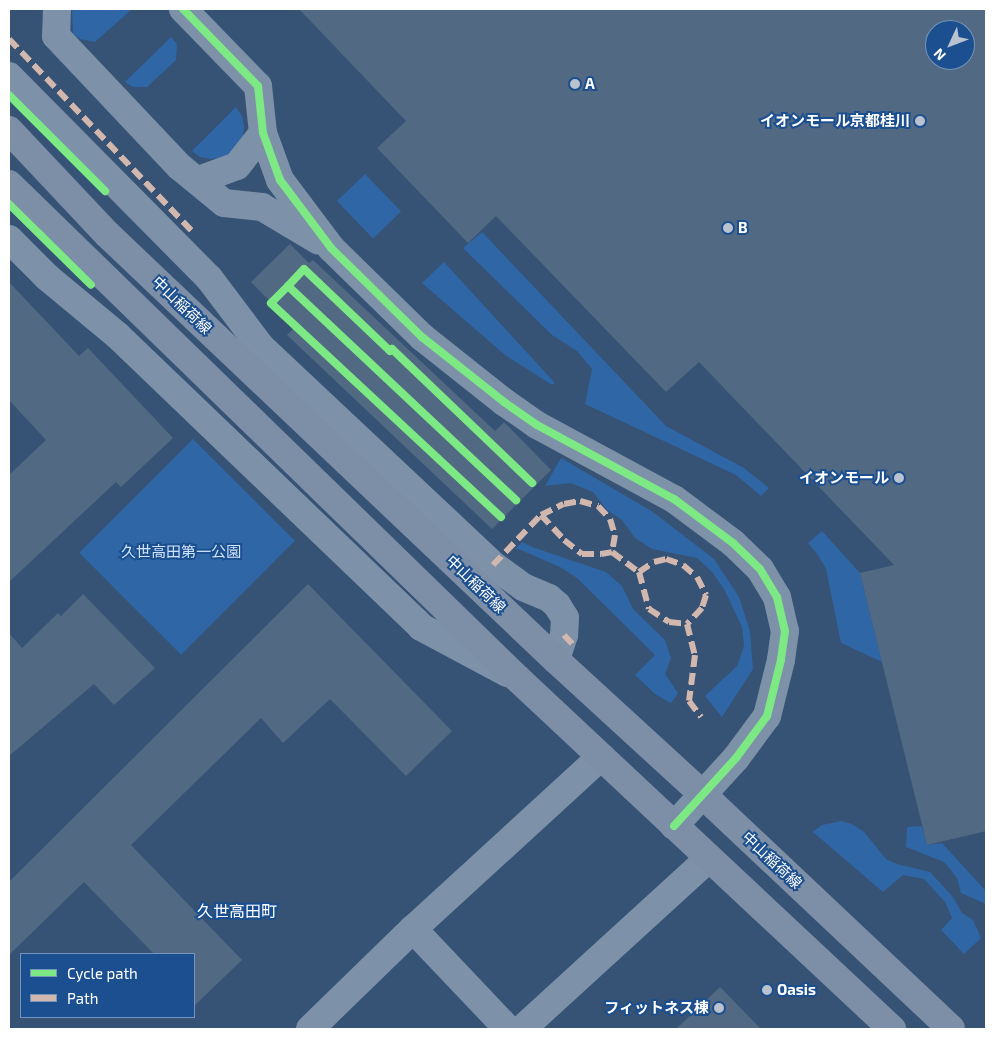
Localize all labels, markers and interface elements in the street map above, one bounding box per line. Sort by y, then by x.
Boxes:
north arrow [925,20,975,70]
text: N [930,45,949,64]
place label: A [585,75,595,93]
marker: A [569,78,581,90]
place label: イオンモール京都桂川 [760,112,910,130]
marker: イオンモール京都桂川 [914,115,926,127]
place label: B [738,219,748,237]
marker: B [722,222,734,234]
street label: 中山稲荷線 [149,272,215,338]
place label: イオンモール [799,469,889,487]
marker: イオンモール [893,472,905,484]
park label: 久世高田第一公園 [121,543,241,561]
street label: 中山稲荷線 [443,551,509,617]
street label: 中山稲荷線 [738,828,806,892]
district label: 久世高田町 [197,901,277,921]
legend [20,953,195,1018]
text: Cycle path [67,964,138,982]
place label: Oasis [777,981,816,999]
marker: Oasis [761,984,773,996]
text: Path [67,989,98,1007]
place label: フィットネス棟 [604,999,709,1017]
marker: フィットネス棟 [713,1002,725,1014]

